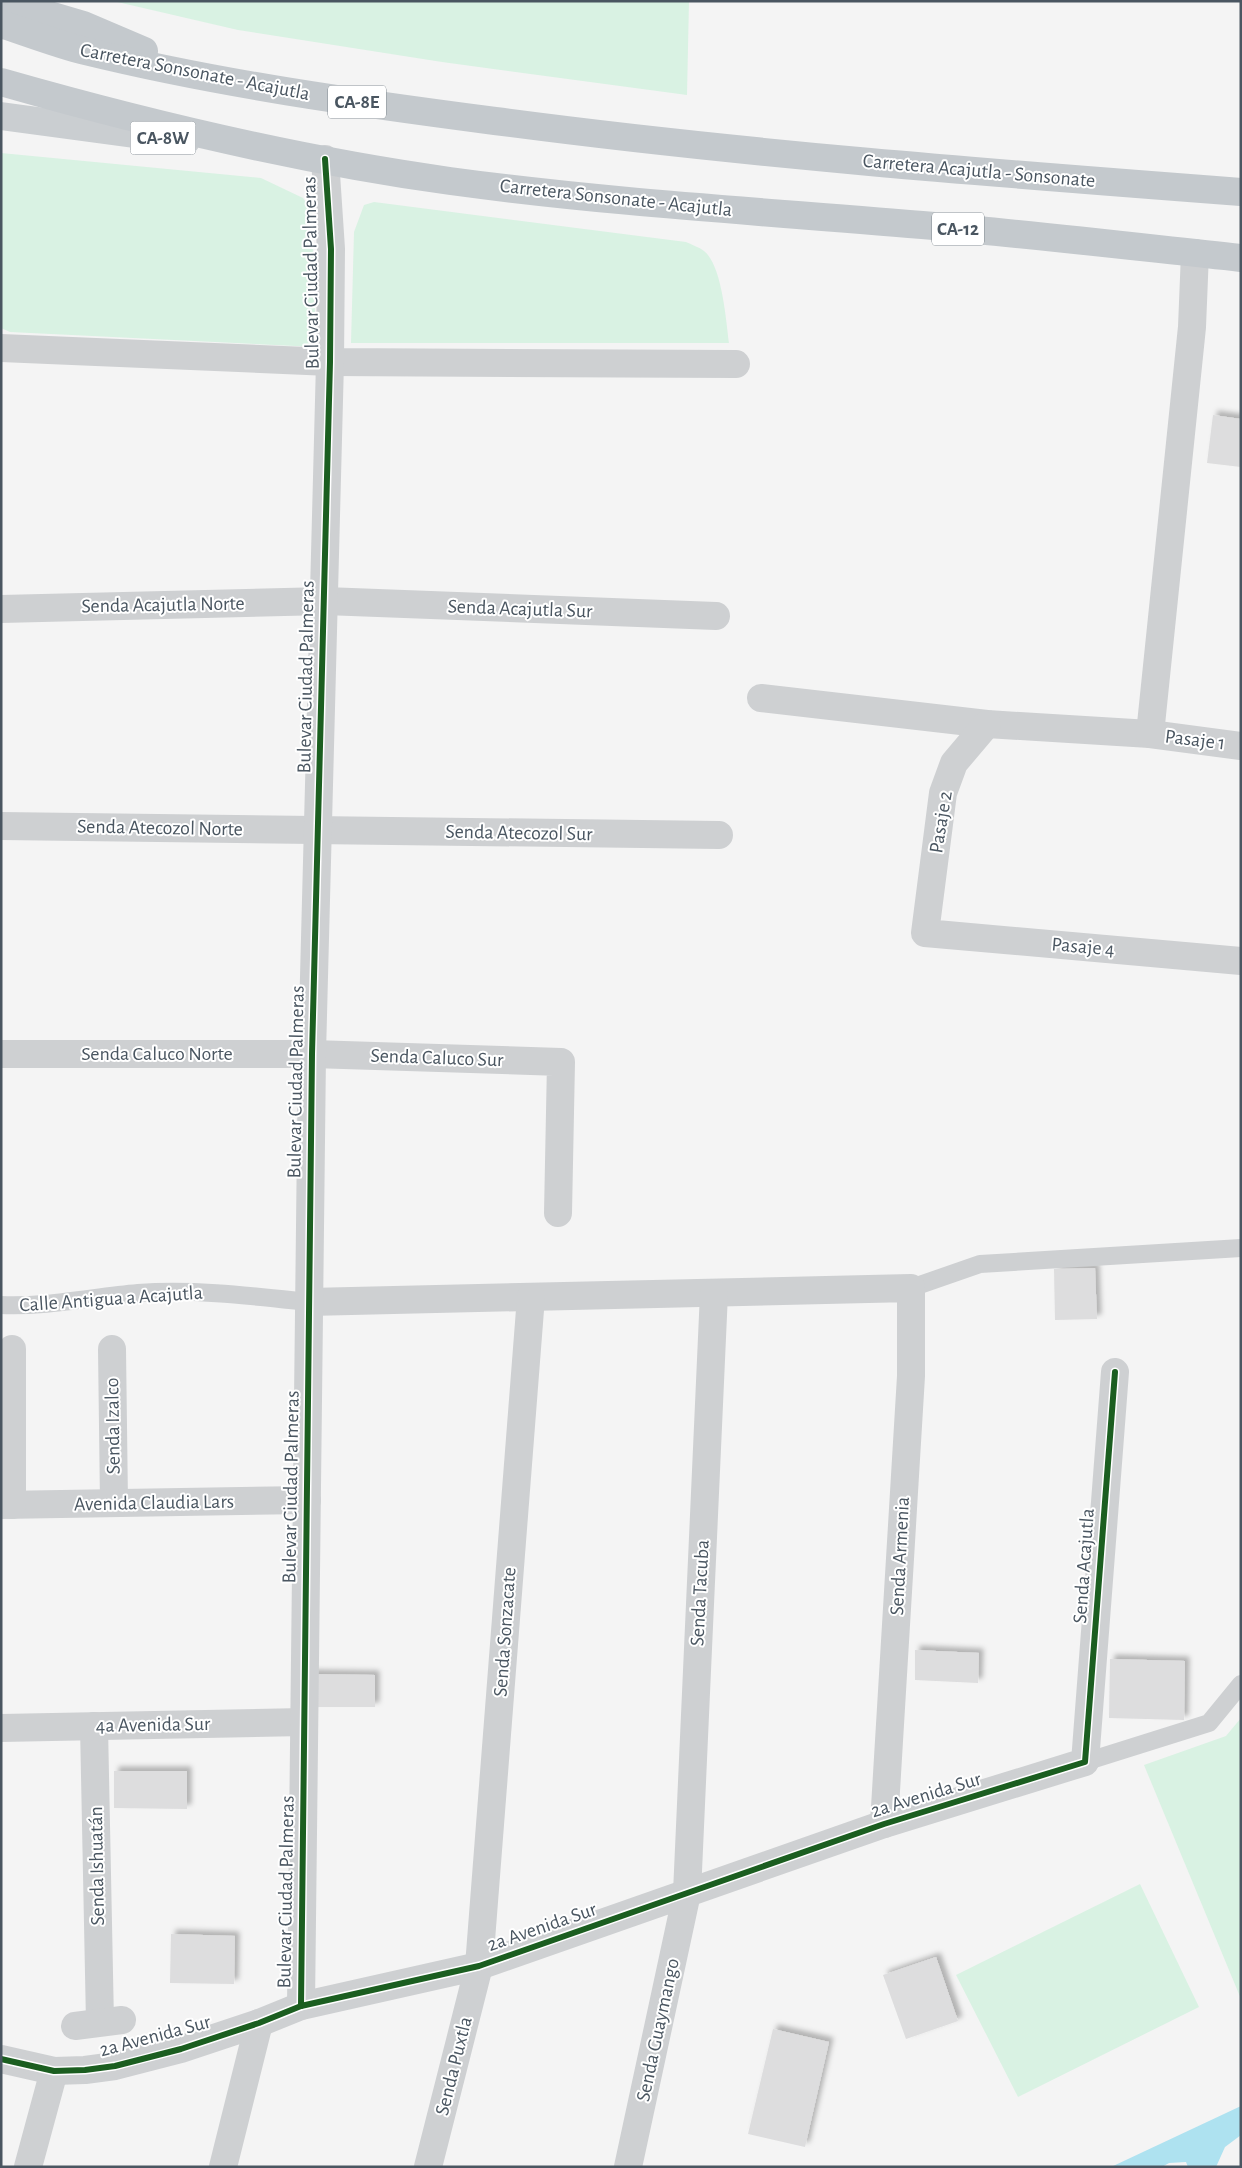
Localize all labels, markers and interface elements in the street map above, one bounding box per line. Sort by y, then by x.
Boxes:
street label: Carretera Sonsonate - Acajutla [79,40,311,104]
road number: CA-8E [328,85,386,118]
road number: CA-8W [130,122,196,154]
street label: Carretera Acajutla - Sonsonate [862,151,1096,191]
street label: Bulevar Ciudad Palmeras [299,176,323,370]
street label: Carretera Sonsonate - Acajutla [499,176,733,220]
road number: CA-12 [932,212,984,245]
street label: Bulevar Ciudad Palmeras [294,580,318,774]
street label: Senda Acajutla Norte [81,594,245,616]
street label: Senda Acajutla Sur [447,596,593,622]
street label: Pasaje 1 [1164,726,1226,754]
street label: Pasaje 2 [926,789,956,855]
street label: Senda Atecozol Norte [77,817,243,839]
street label: Senda Atecozol Sur [445,822,593,844]
street label: Pasaje 4 [1051,934,1115,960]
street label: Bulevar Ciudad Palmeras [284,985,308,1179]
street label: Senda Caluco Norte [81,1044,233,1064]
street label: Senda Caluco Sur [370,1046,504,1070]
street label: Calle Antigua a Acajutla [19,1283,203,1315]
street label: Senda Izalco [102,1377,124,1475]
street label: Bulevar Ciudad Palmeras [279,1390,303,1584]
street label: Avenida Claudia Lars [74,1492,234,1514]
street label: Senda Armenia [887,1496,913,1616]
street label: Senda Acajutla [1070,1508,1098,1624]
street label: Senda Tacuba [687,1539,713,1647]
street label: Senda Sonzacate [490,1566,520,1698]
street label: 4a Avenida Sur [95,1714,211,1736]
street label: 2a Avenida Sur [868,1769,984,1821]
street label: Bulevar Ciudad Palmeras [274,1795,298,1989]
street label: Senda Ishuatán [86,1806,108,1926]
street label: 2a Avenida Sur [485,1899,600,1955]
street label: Senda Guaymango [633,1957,683,2103]
street label: 2a Avenida Sur [97,2011,213,2060]
street label: Senda Puxtla [432,2015,476,2117]

